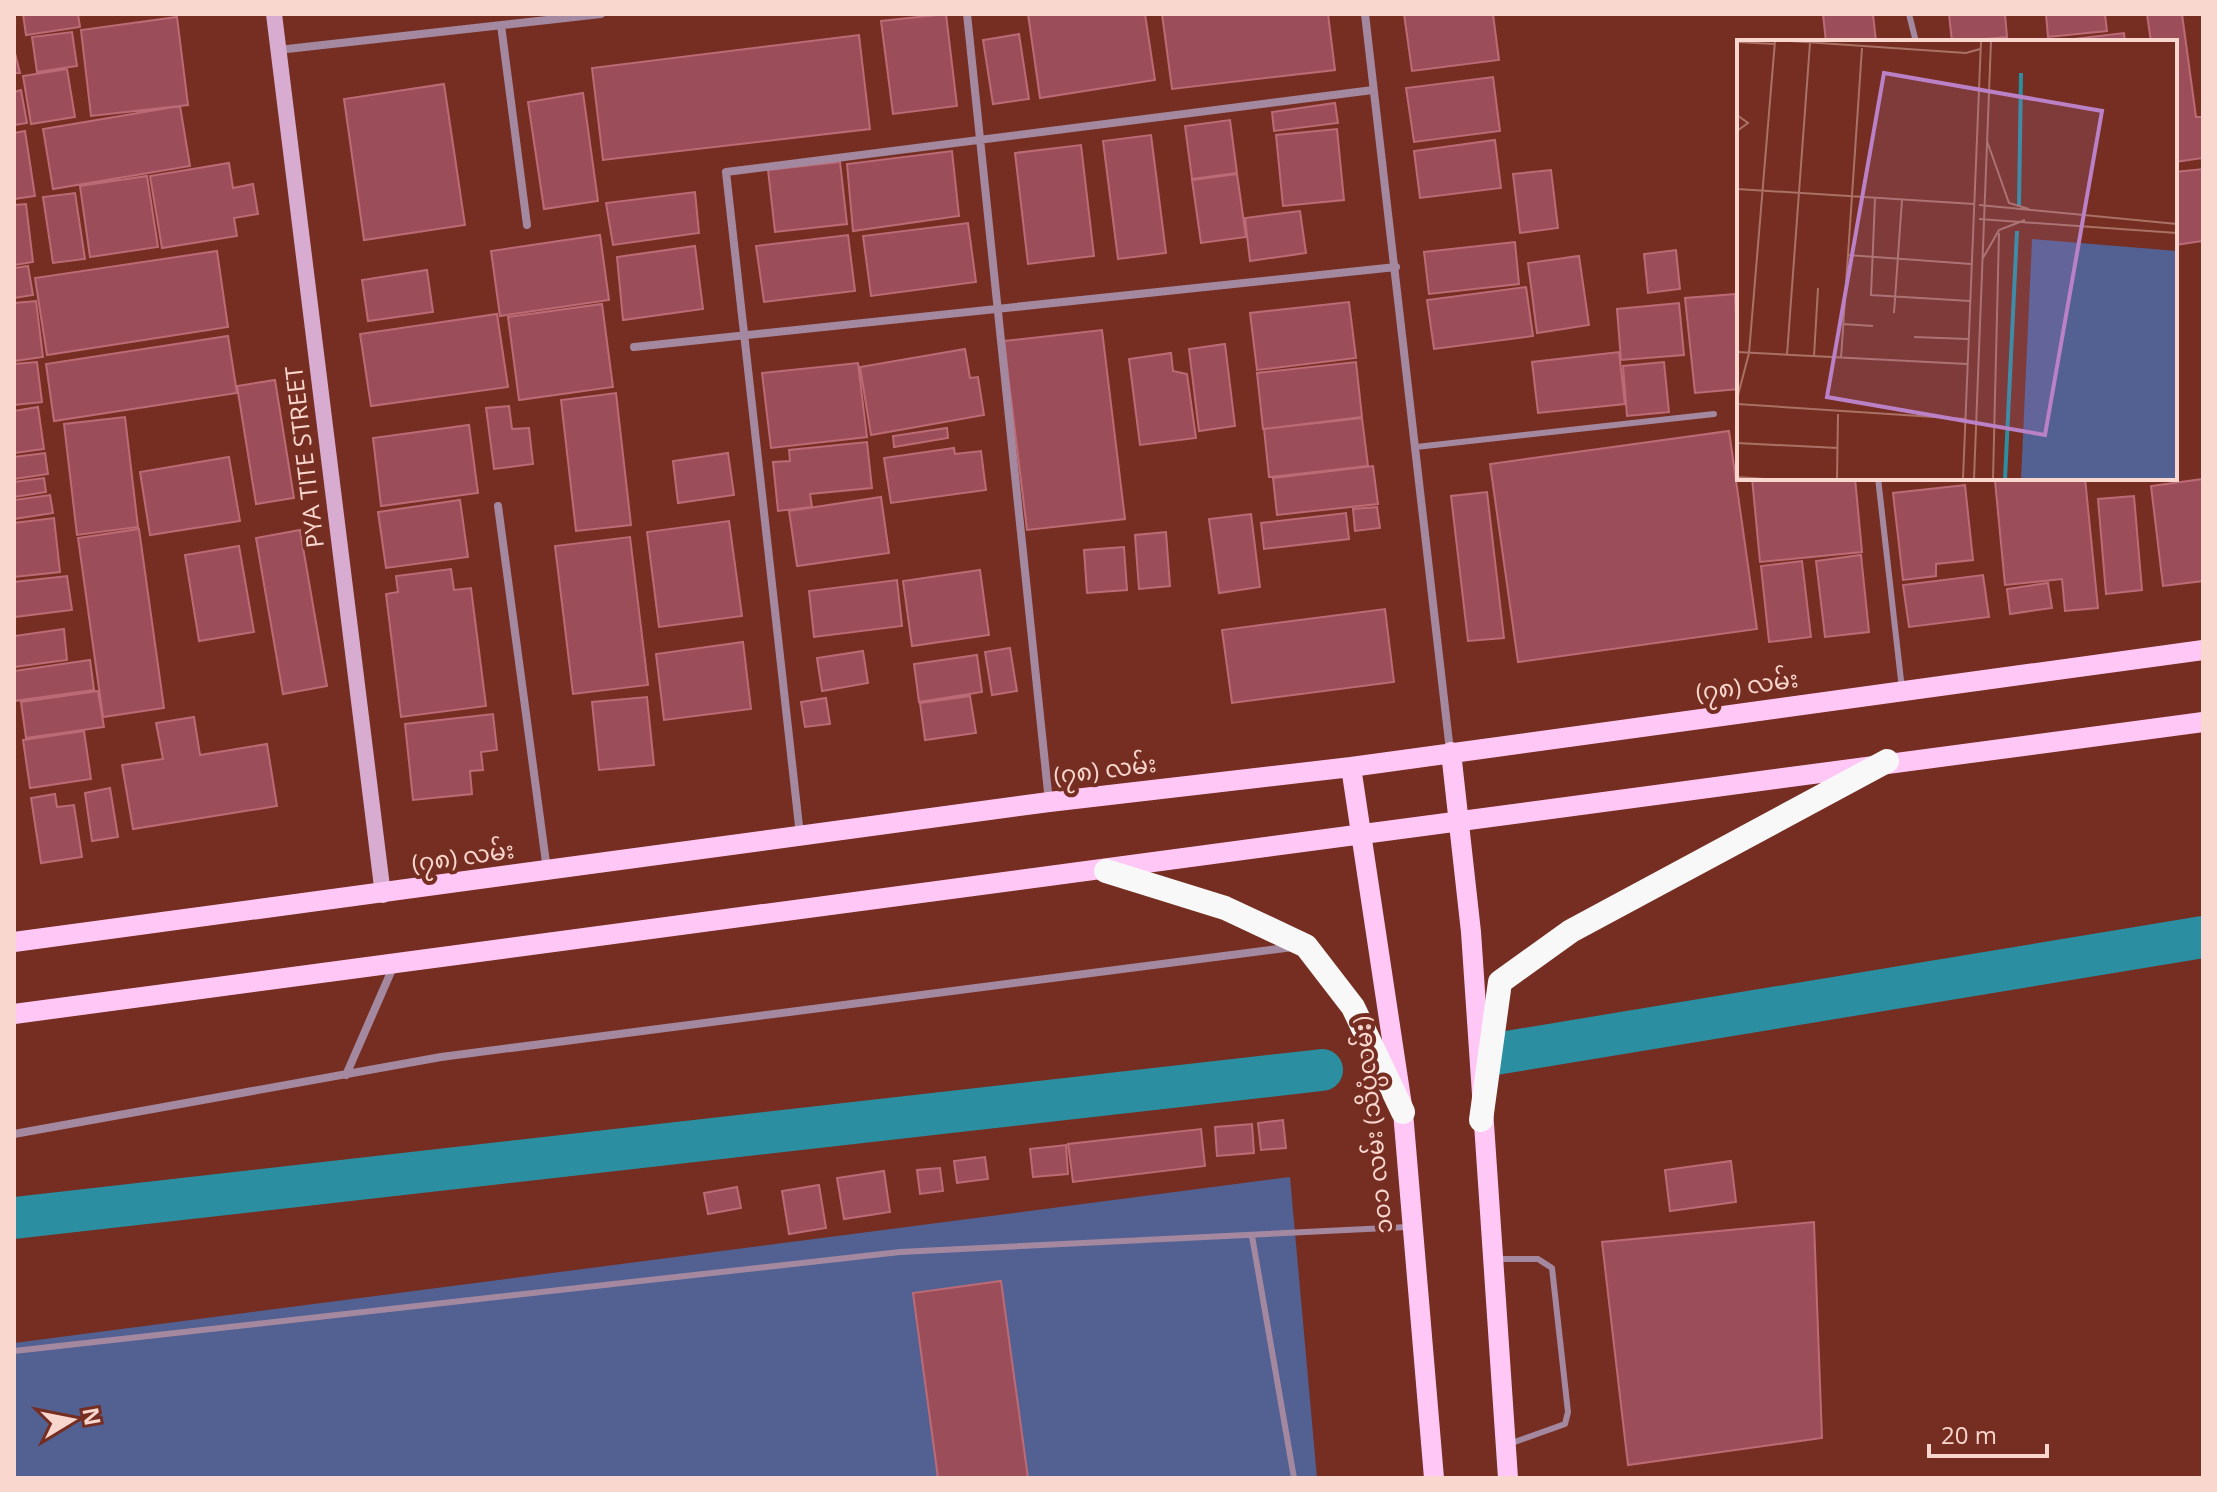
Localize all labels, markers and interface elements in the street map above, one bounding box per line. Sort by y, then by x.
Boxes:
inset map [1737,40,2177,480]
street label: PYA TITE STREET [276,364,331,550]
street label: (၇၈) လမ်း [1693,661,1801,712]
street label: (၇၈) လမ်း [1052,746,1158,795]
street label: (၇၈) လမ်း [409,832,517,883]
street label: ၁၀၁ လမ်း (သိပ္ပံလမ်း) [1344,1014,1404,1236]
north arrow [32,1380,112,1460]
text: N [76,1405,109,1428]
scale bar [1929,1408,2047,1458]
text: 20 m [1941,1418,1997,1451]

